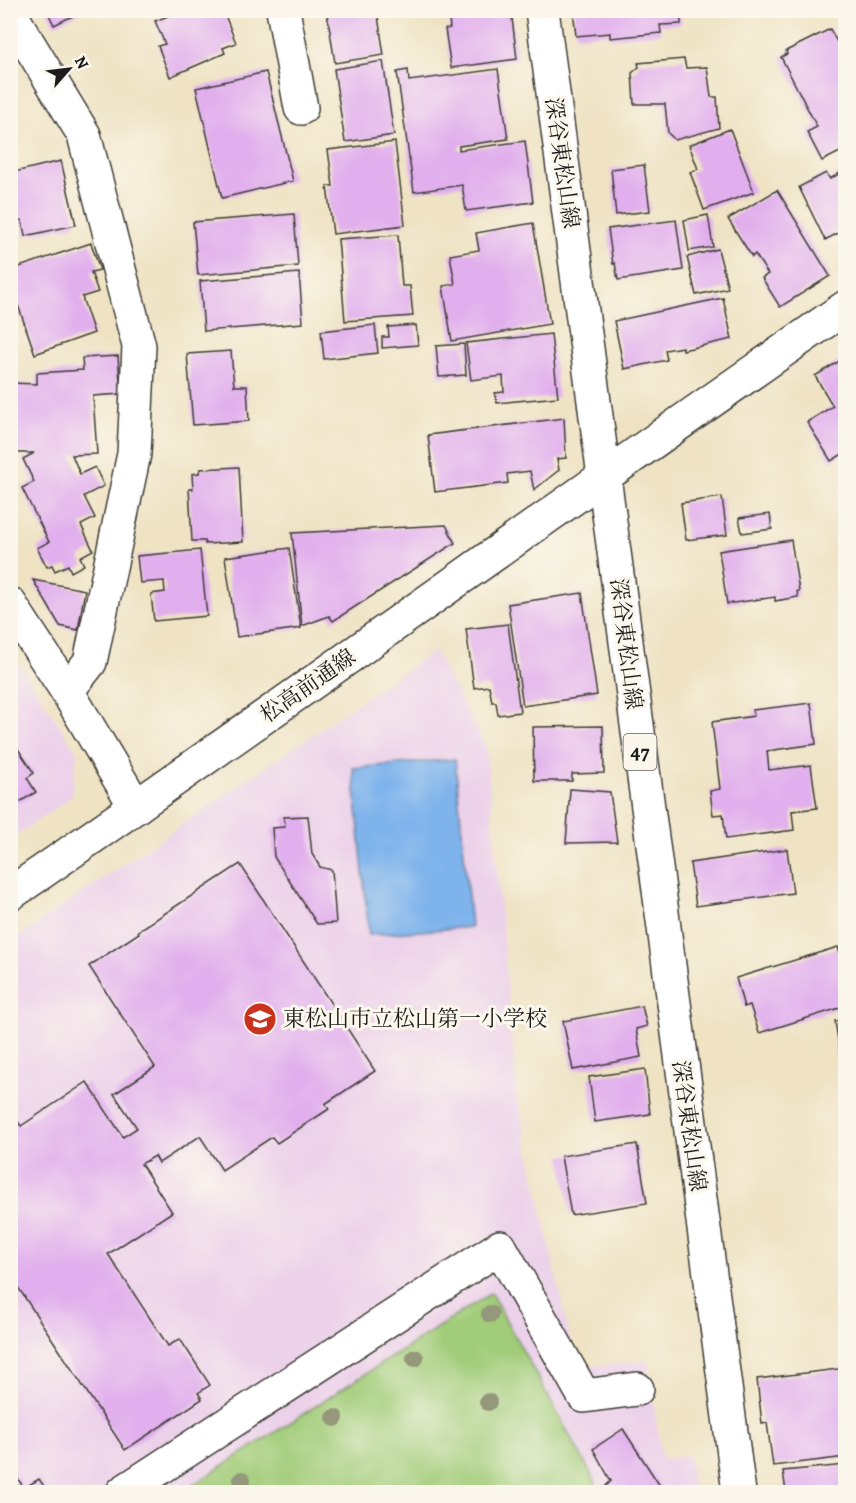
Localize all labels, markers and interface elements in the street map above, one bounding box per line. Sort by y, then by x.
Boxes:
north arrow [39,39,99,99]
text: N [69,52,94,73]
street label: 深谷東松山線 [538,96,586,230]
street label: 深谷東松山線 [603,577,649,711]
street label: 松高前通線 [254,642,362,730]
road number: 47 [624,734,656,770]
school or university icon: 東松山市立松山第一小学校 [242,1001,278,1037]
place label: 東松山市立松山第一小学校 [283,1004,547,1034]
street label: 深谷東松山線 [665,1059,713,1193]

